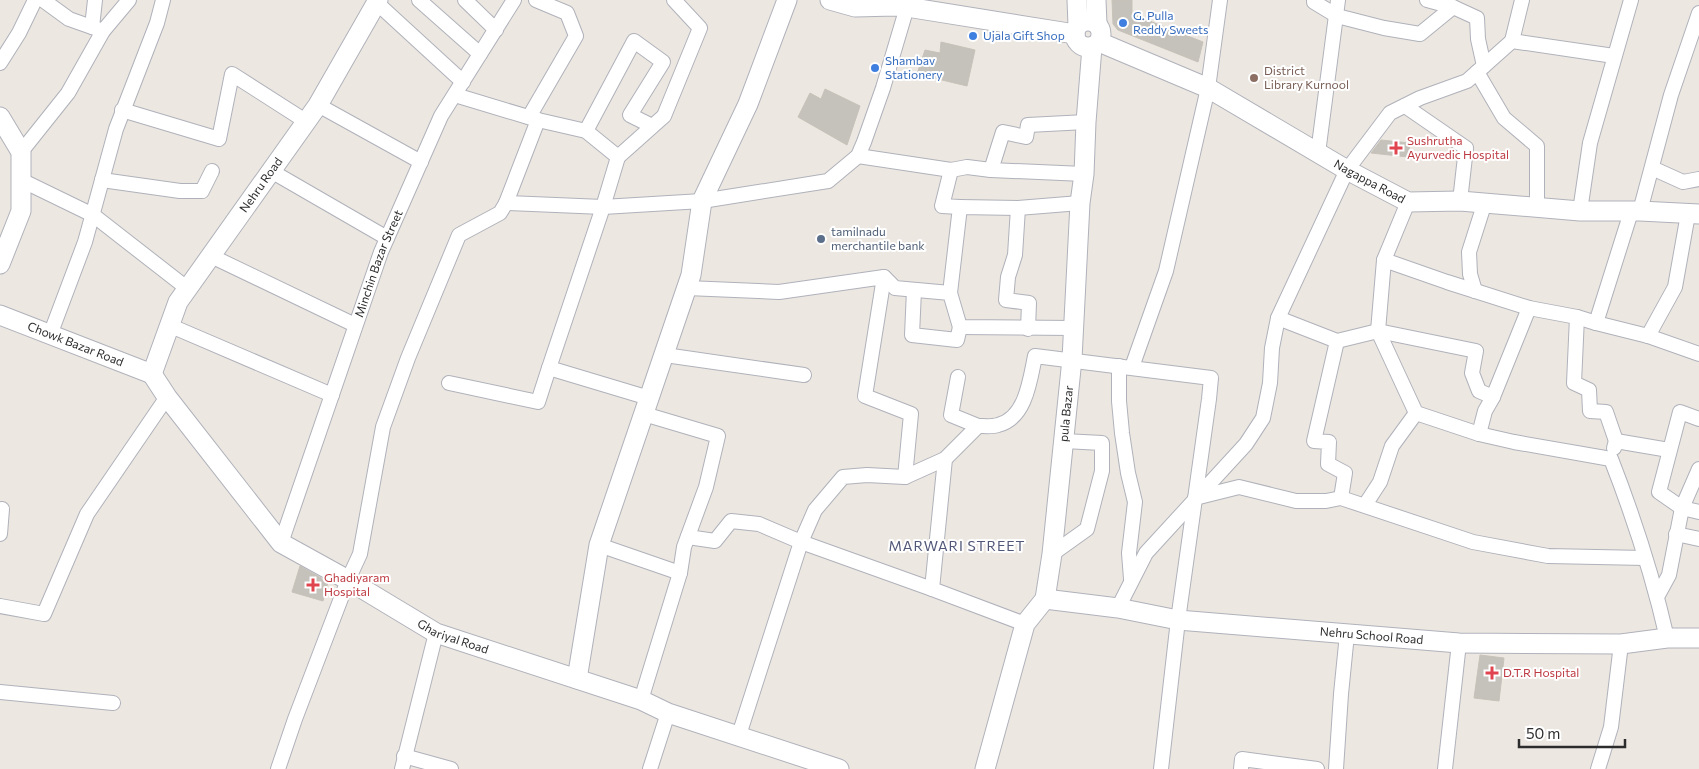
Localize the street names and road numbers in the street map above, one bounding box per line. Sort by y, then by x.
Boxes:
street label: Nehru Road [236,154,285,215]
street label: Nagappa Road [1332,156,1408,205]
street label: Minchin Bazar Street [351,207,405,319]
street label: Chowk Bazar Road [26,318,126,368]
street label: pula Bazar [1056,385,1075,442]
street label: Ghariyal Road [415,615,491,656]
street label: Nehru School Road [1319,624,1424,646]

